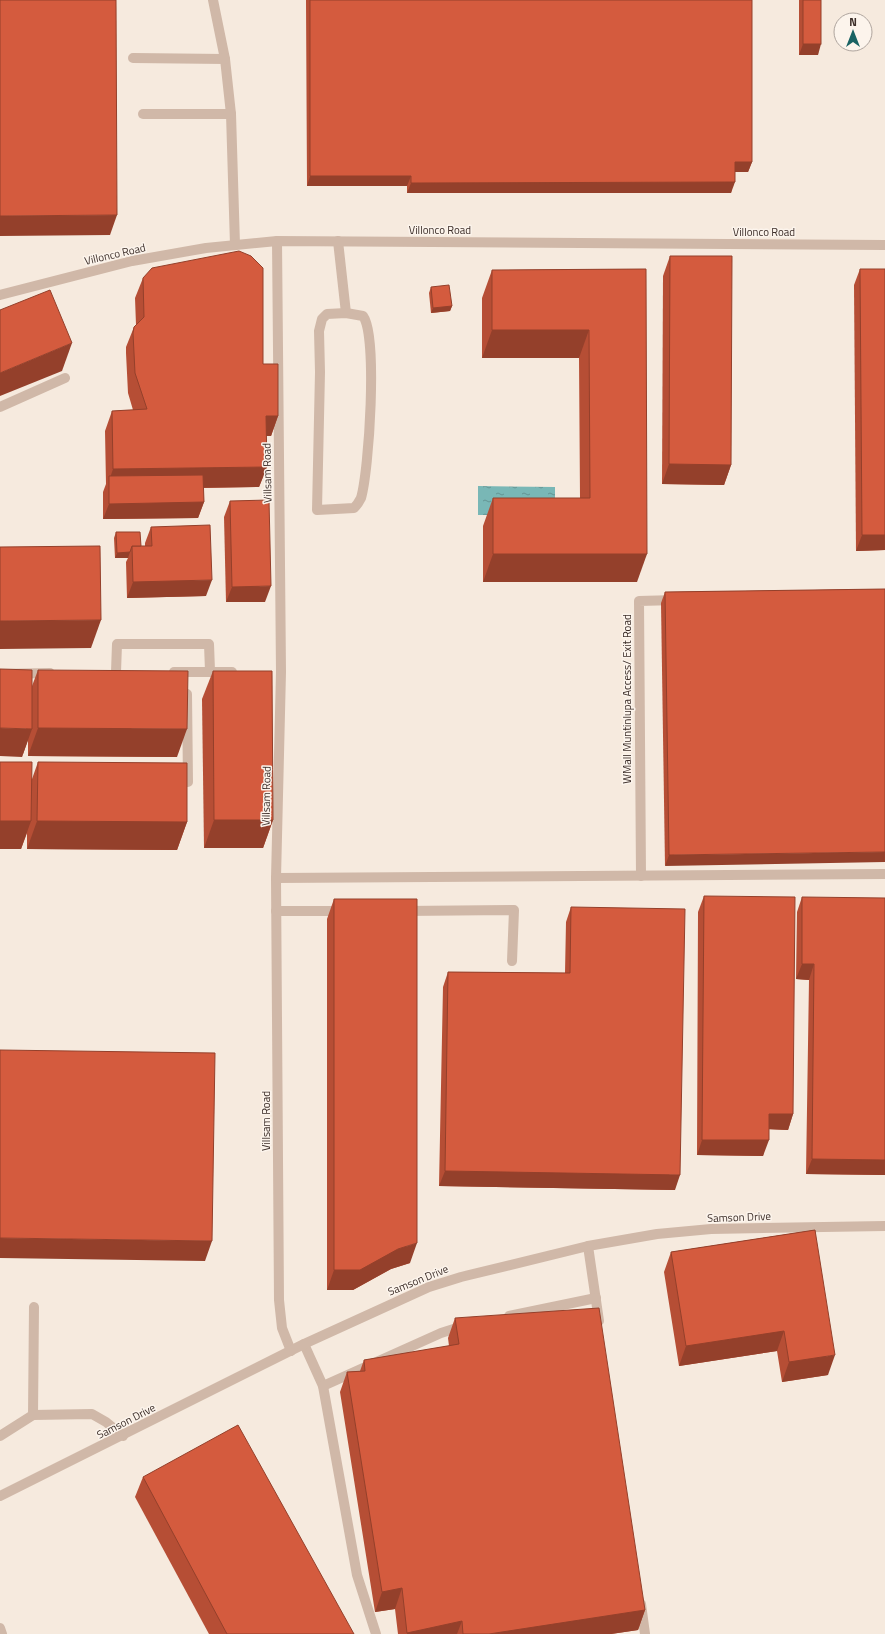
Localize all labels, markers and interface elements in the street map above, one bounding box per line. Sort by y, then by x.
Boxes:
north arrow [833,12,873,52]
text: N [849,14,857,30]
street label: Villonco Road [409,222,471,238]
street label: Villonco Road [733,224,795,240]
street label: Villonco Road [83,239,147,269]
street label: Villsam Road [258,443,276,503]
street label: WMall Muntinlupa Access/ Exit Road [619,614,635,784]
street label: Villsam Road [257,766,275,826]
street label: Villsam Road [258,1091,274,1151]
street label: Samson Drive [707,1208,772,1226]
street label: Samson Drive [385,1260,451,1299]
street label: Samson Drive [94,1399,159,1443]

